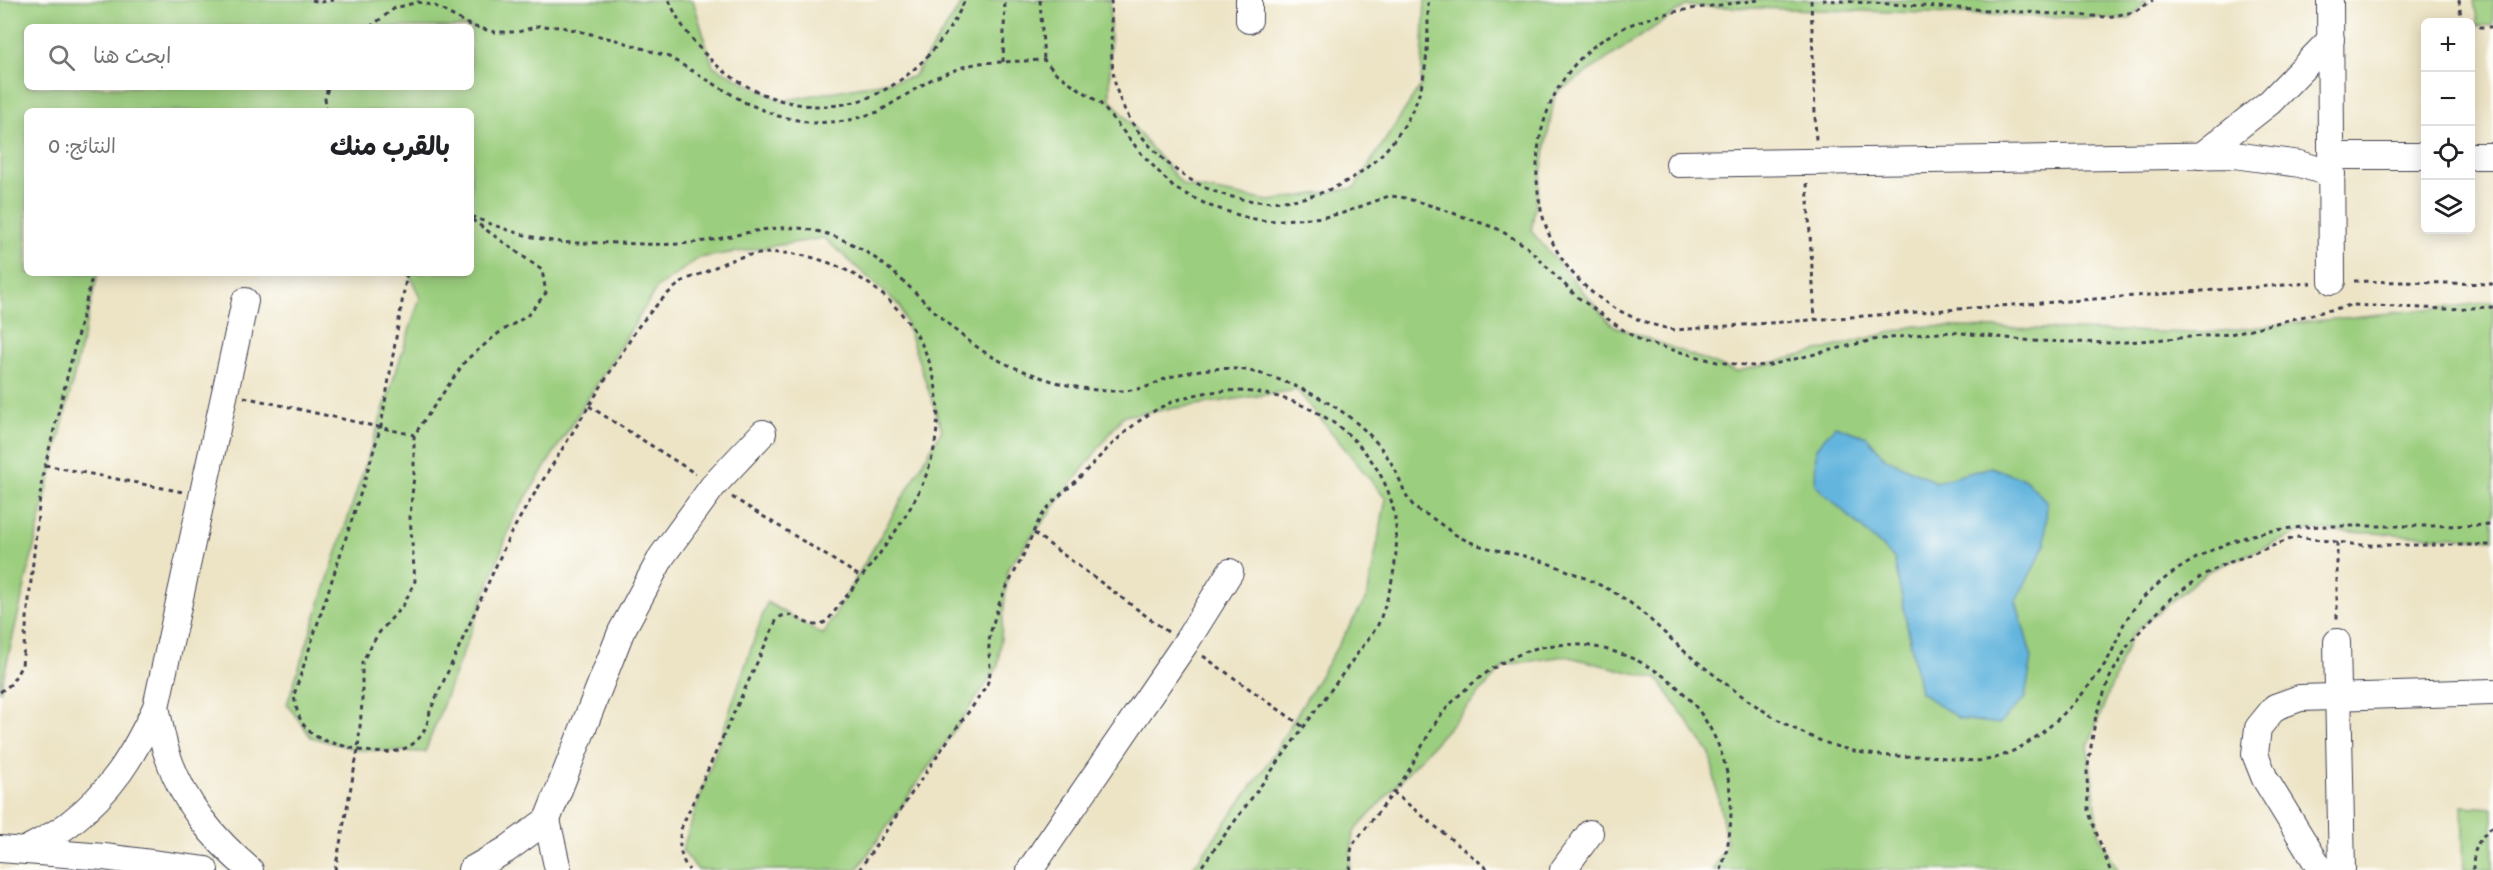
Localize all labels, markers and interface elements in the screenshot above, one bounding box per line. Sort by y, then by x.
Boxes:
map controls [2421,18,2475,234]
button: + [2421,18,2475,72]
search box [24,24,474,90]
icon: search [45,41,78,74]
text: ابحث هنا [93,42,172,69]
button: − [2421,72,2475,126]
button: locate [2421,126,2475,180]
text: بالقرب منك [330,130,450,162]
text: النتائج: 0 [48,134,116,158]
button: layers [2421,180,2475,234]

